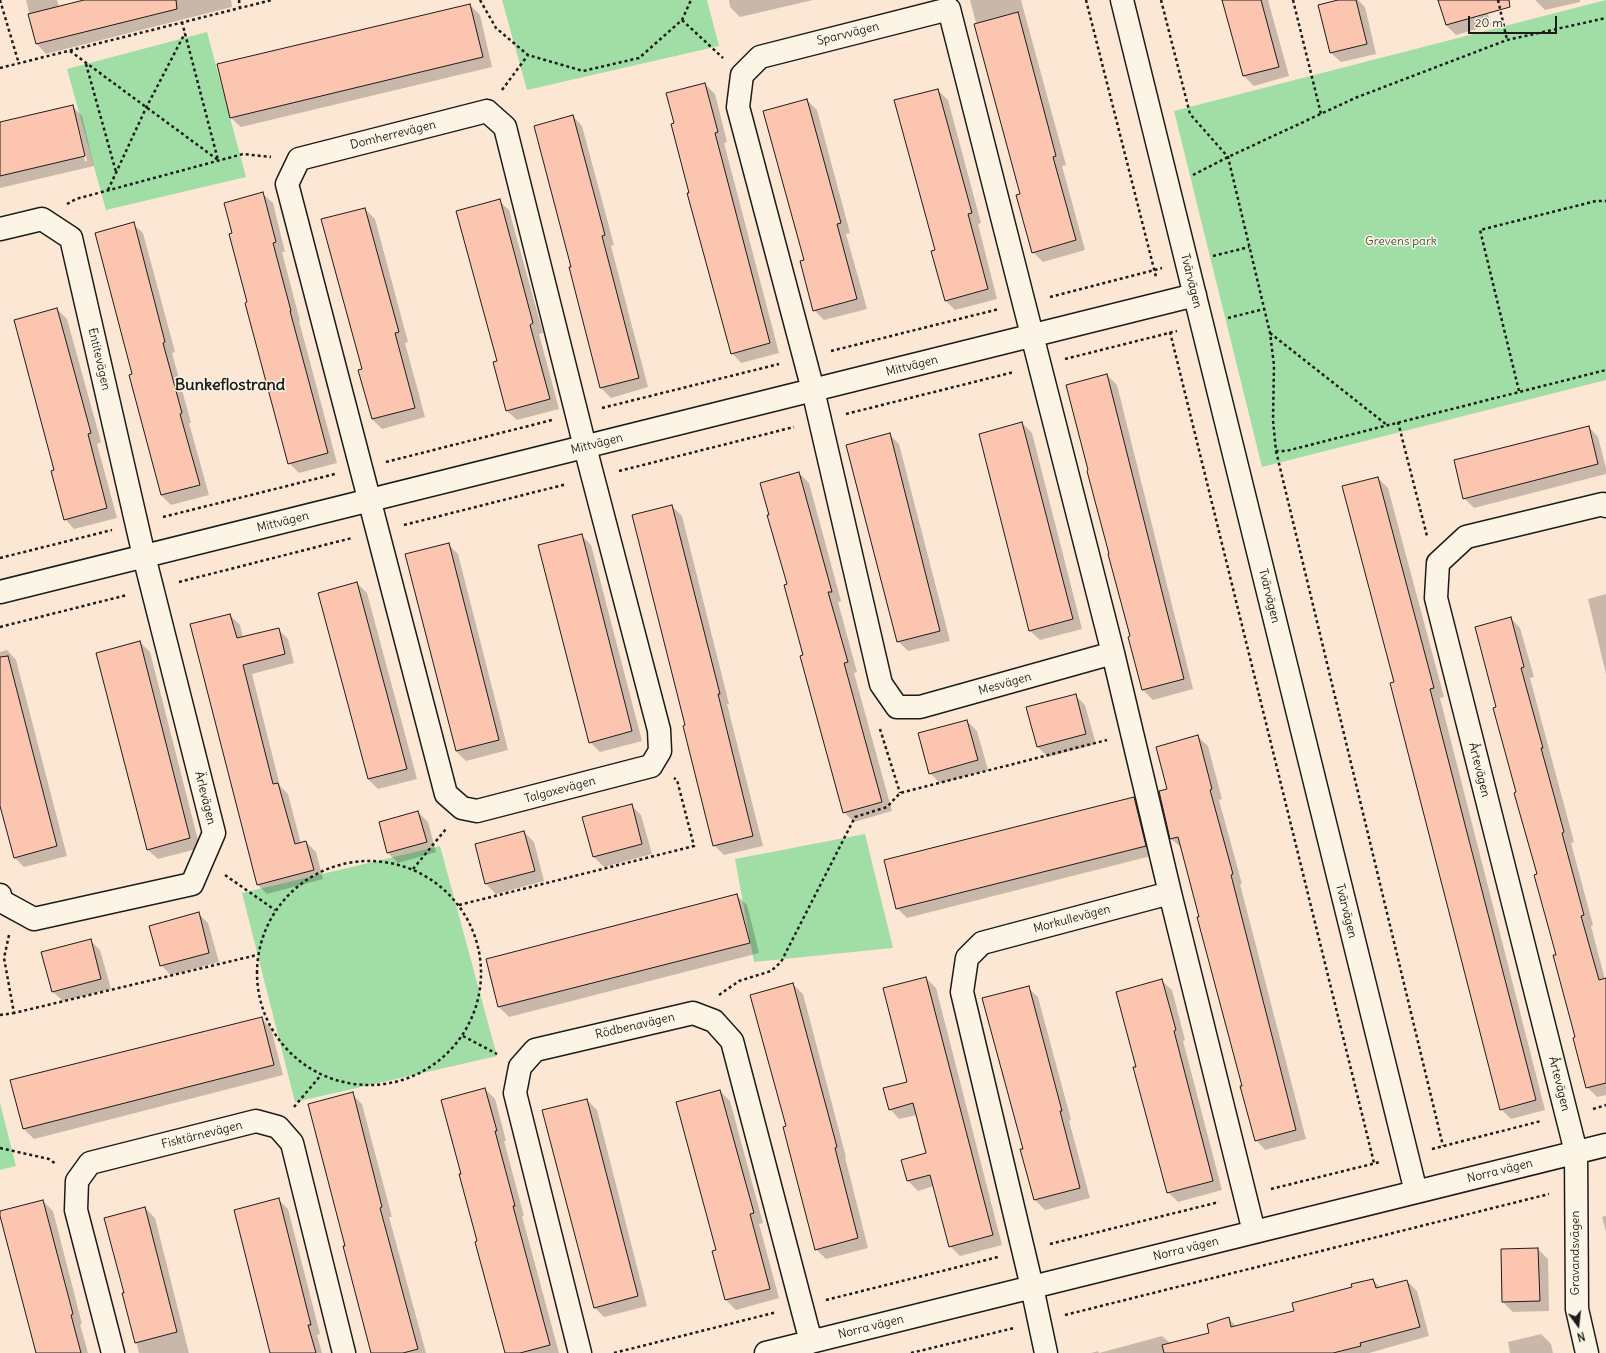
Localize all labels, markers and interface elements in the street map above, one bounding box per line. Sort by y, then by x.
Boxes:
scale bar [1470,8,1559,34]
text: 20 m [1475,15,1503,30]
street label: Sparvvägen [815,19,881,49]
street label: Domherrevägen [349,117,437,153]
park label: Grevens park [1365,235,1437,249]
street label: Tvärvägen [1177,252,1205,310]
street label: Entitevägen [85,326,113,392]
street label: Mittvägen [884,353,940,379]
district label: Bunkeflostrand [175,375,285,395]
street label: Mittvägen [569,431,625,457]
street label: Mittvägen [255,509,311,535]
street label: Tvärvägen [1255,567,1283,625]
street label: Mesvägen [977,670,1033,698]
street label: Årtevägen [1465,741,1493,799]
street label: Ärlevägen [191,770,219,826]
street label: Talgoxevägen [523,774,597,806]
street label: Tvärvägen [1332,882,1360,940]
street label: Morkullevägen [1032,902,1112,936]
street label: Rödbenavägen [594,1010,676,1042]
street label: Årtevägen [1545,1055,1573,1113]
street label: Fisktärnevägen [160,1118,244,1152]
street label: Norra vägen [1466,1156,1534,1186]
street label: Gravandsvägen [1569,1210,1583,1296]
street label: Norra vägen [1152,1234,1220,1264]
north arrow [1558,1305,1598,1345]
street label: Norra vägen [837,1312,905,1342]
text: N [1576,1329,1587,1344]

